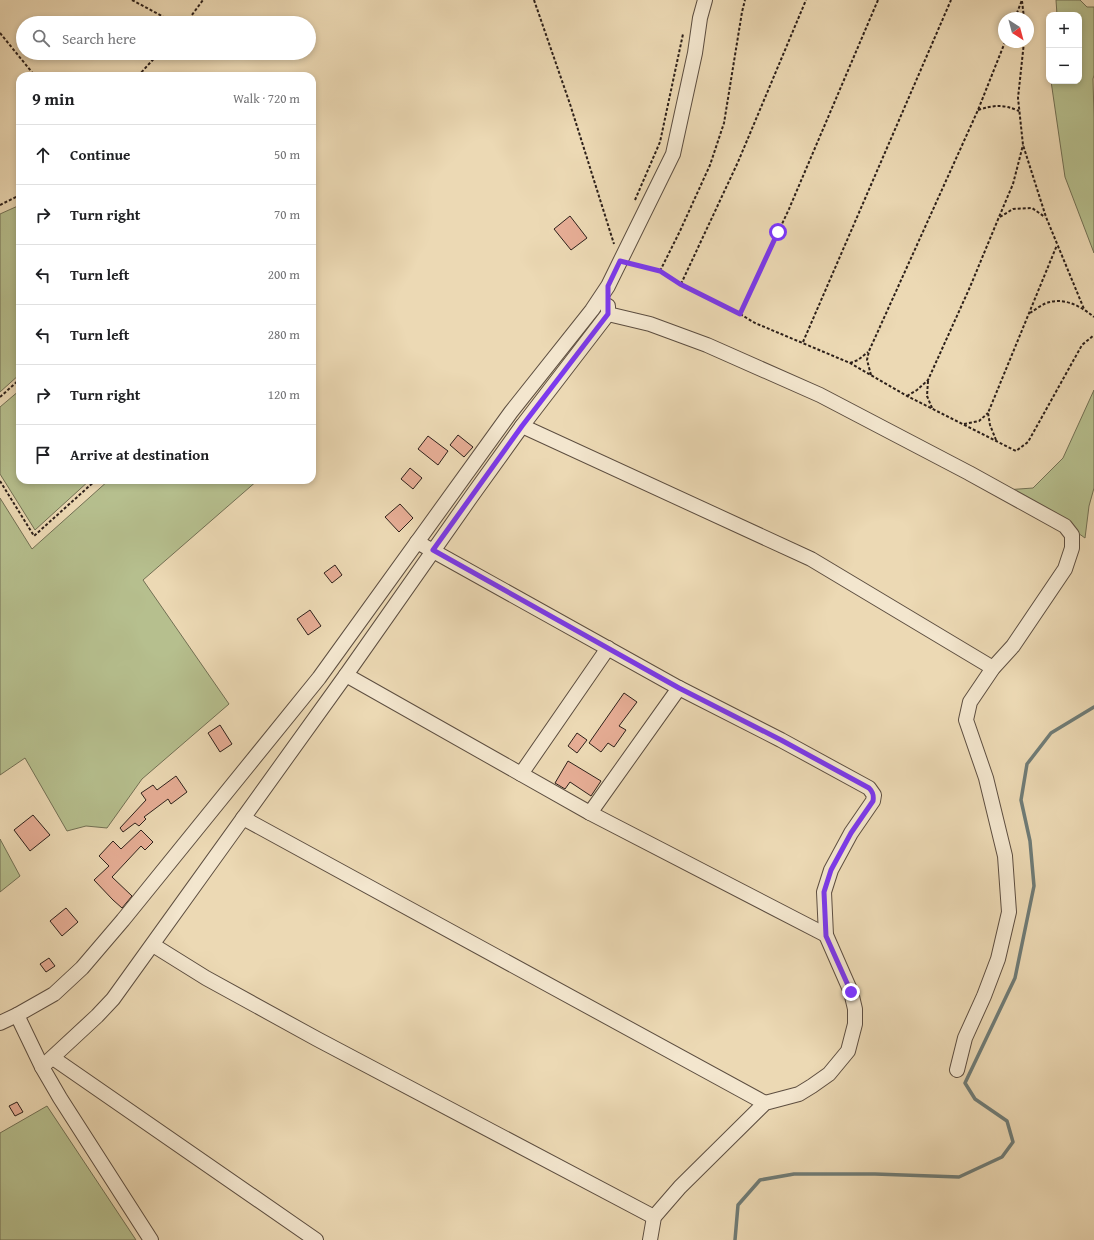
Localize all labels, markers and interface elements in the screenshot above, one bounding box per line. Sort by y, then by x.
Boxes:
north arrow [998,12,1034,48]
map controls [1046,12,1082,84]
button: + [1046,12,1082,48]
search box [16,16,316,60]
icon: search [30,27,52,49]
text: Search here [62,28,136,49]
button: − [1046,48,1082,84]
text: 9 min [32,86,74,111]
text: Walk · 720 m [233,89,300,108]
icon: ahead [32,144,54,166]
text: Continue [70,144,131,165]
text: 50 m [274,145,300,164]
icon: right [32,204,54,226]
text: Turn right [70,204,141,225]
text: 70 m [274,205,300,224]
route start [769,223,787,241]
icon: left [32,264,54,286]
text: Turn left [70,264,129,285]
text: 200 m [268,265,300,284]
icon: left [32,324,54,346]
text: Turn left [70,324,129,345]
text: 280 m [268,325,300,344]
icon: right [32,384,54,406]
text: Turn right [70,384,141,405]
text: 120 m [268,385,300,404]
icon: arrive [32,444,54,466]
text: Arrive at destination [70,444,209,465]
route end [842,983,860,1001]

